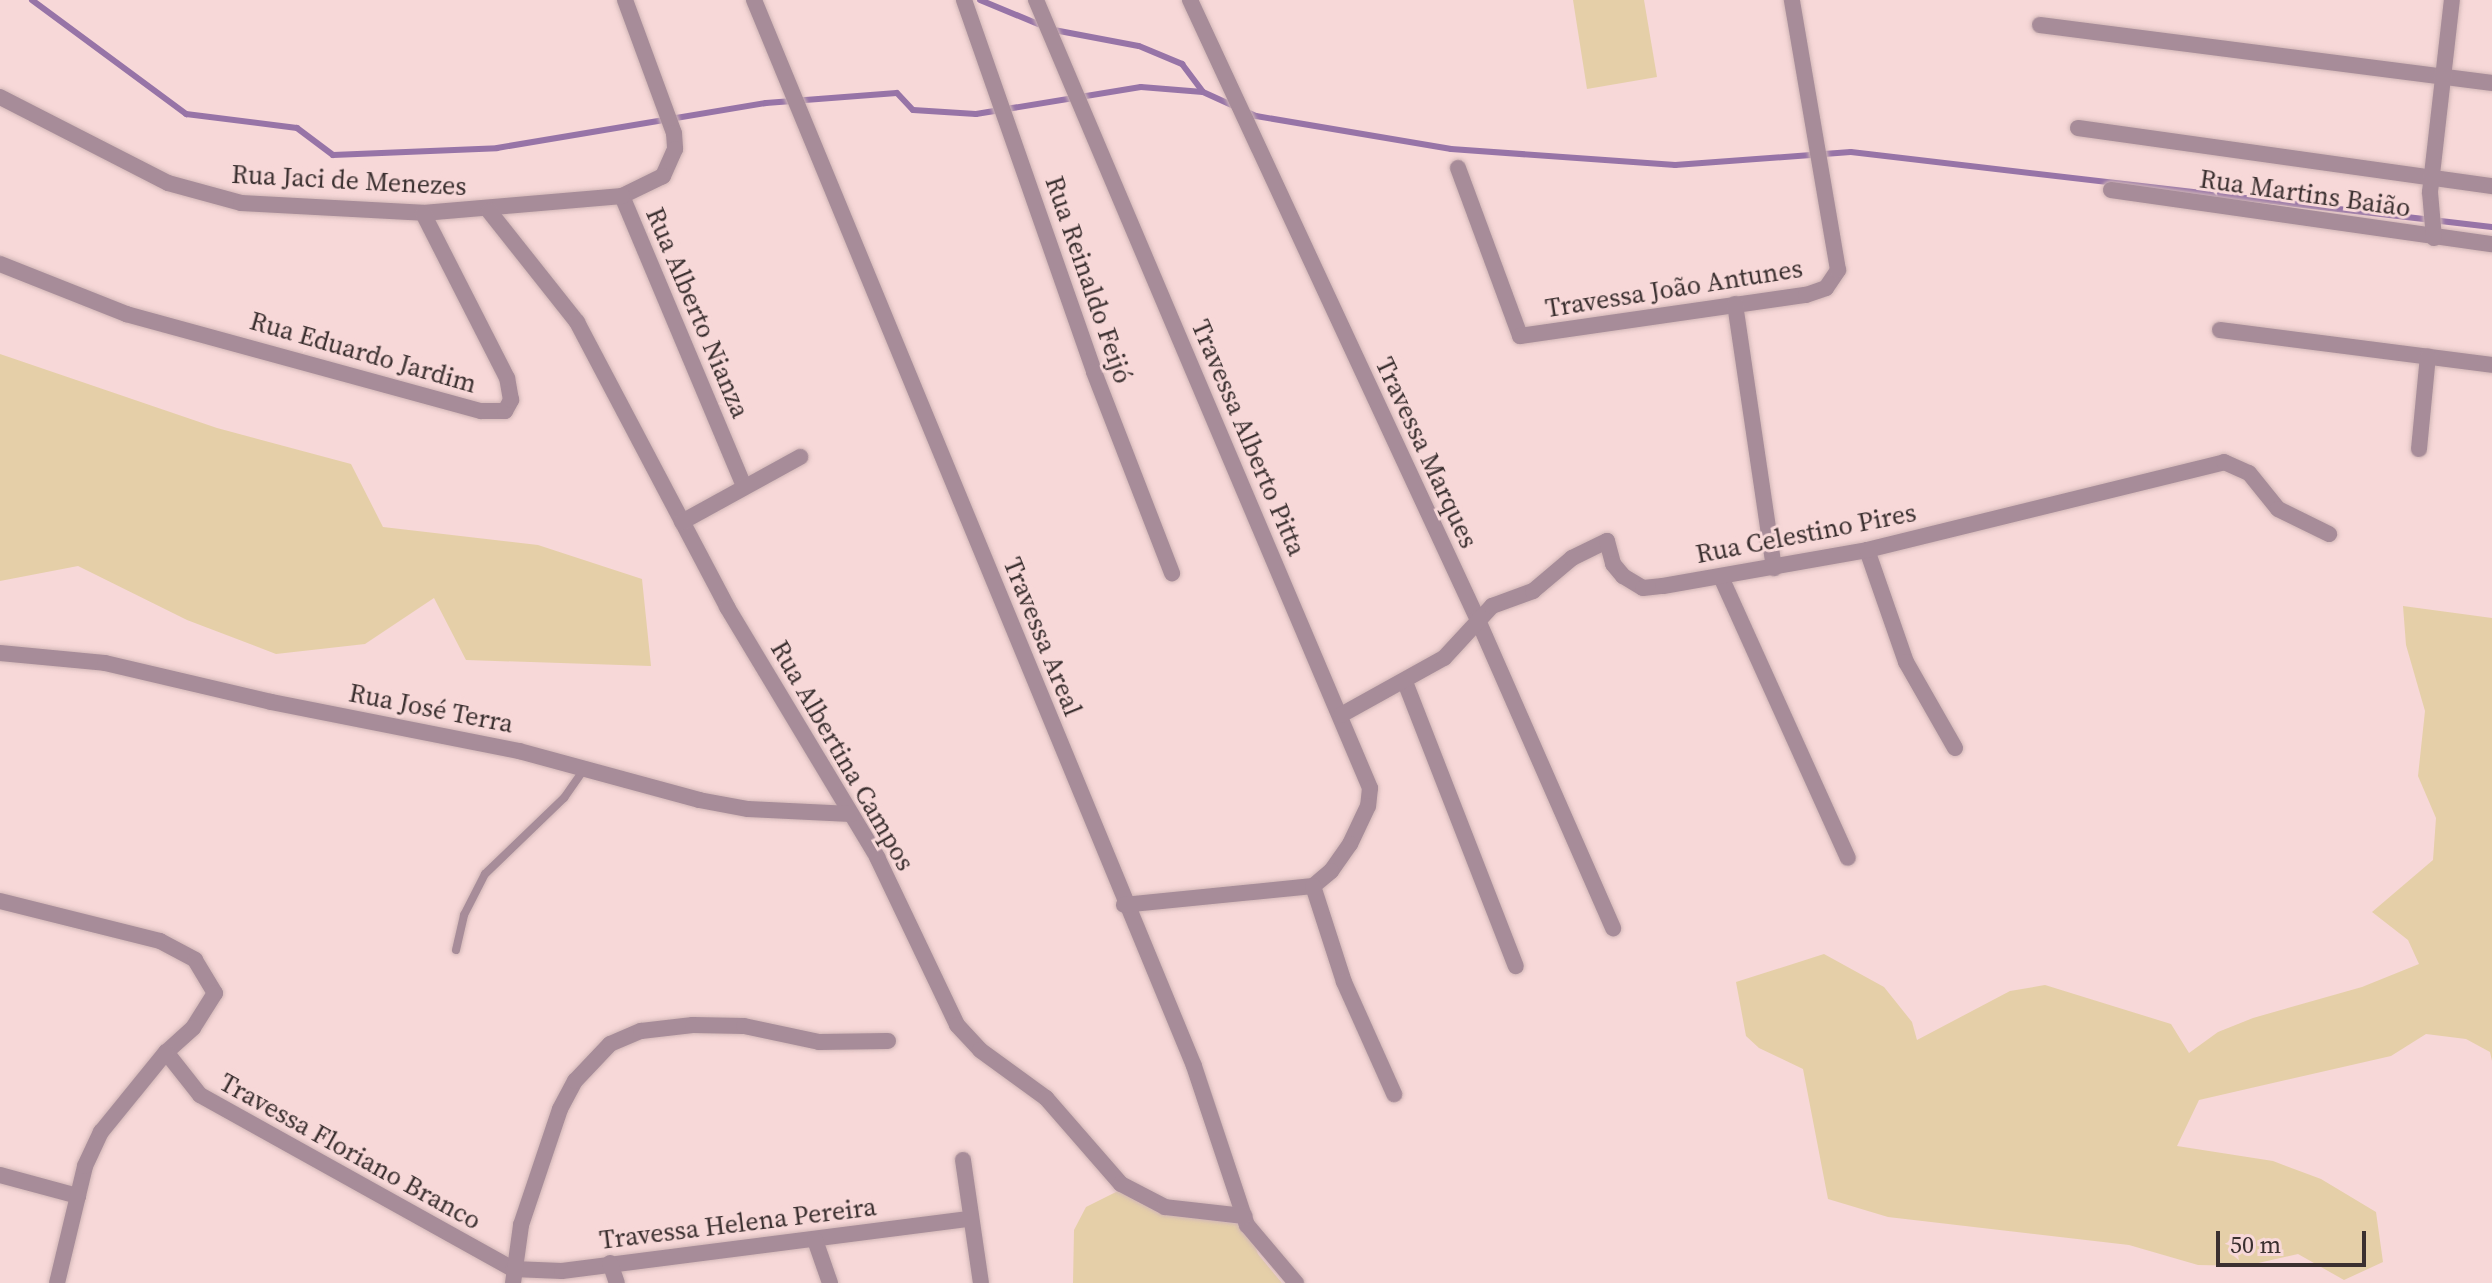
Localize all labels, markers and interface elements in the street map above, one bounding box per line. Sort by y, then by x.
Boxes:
street label: Rua Jaci de Menezes [231,159,467,203]
street label: Rua Martins Baião [2197,164,2413,224]
street label: Rua Reinaldo Feijó [1038,172,1138,388]
street label: Rua Alberto Nianza [639,203,755,423]
street label: Travessa João Antunes [1543,253,1805,325]
street label: Rua Eduardo Jardim [246,306,480,400]
street label: Travessa Alberto Pitta [1184,315,1312,561]
street label: Travessa Marques [1368,353,1484,553]
street label: Rua Celestino Pires [1693,497,1919,571]
street label: Travessa Areal [996,553,1088,721]
street label: Rua Albertina Campos [763,635,921,877]
street label: Rua José Terra [346,678,516,740]
street label: Travessa Floriano Branco [214,1067,486,1237]
street label: Travessa Helena Pereira [598,1192,878,1256]
scale bar [2220,1215,2370,1265]
text: 50 m [2230,1228,2281,1261]

